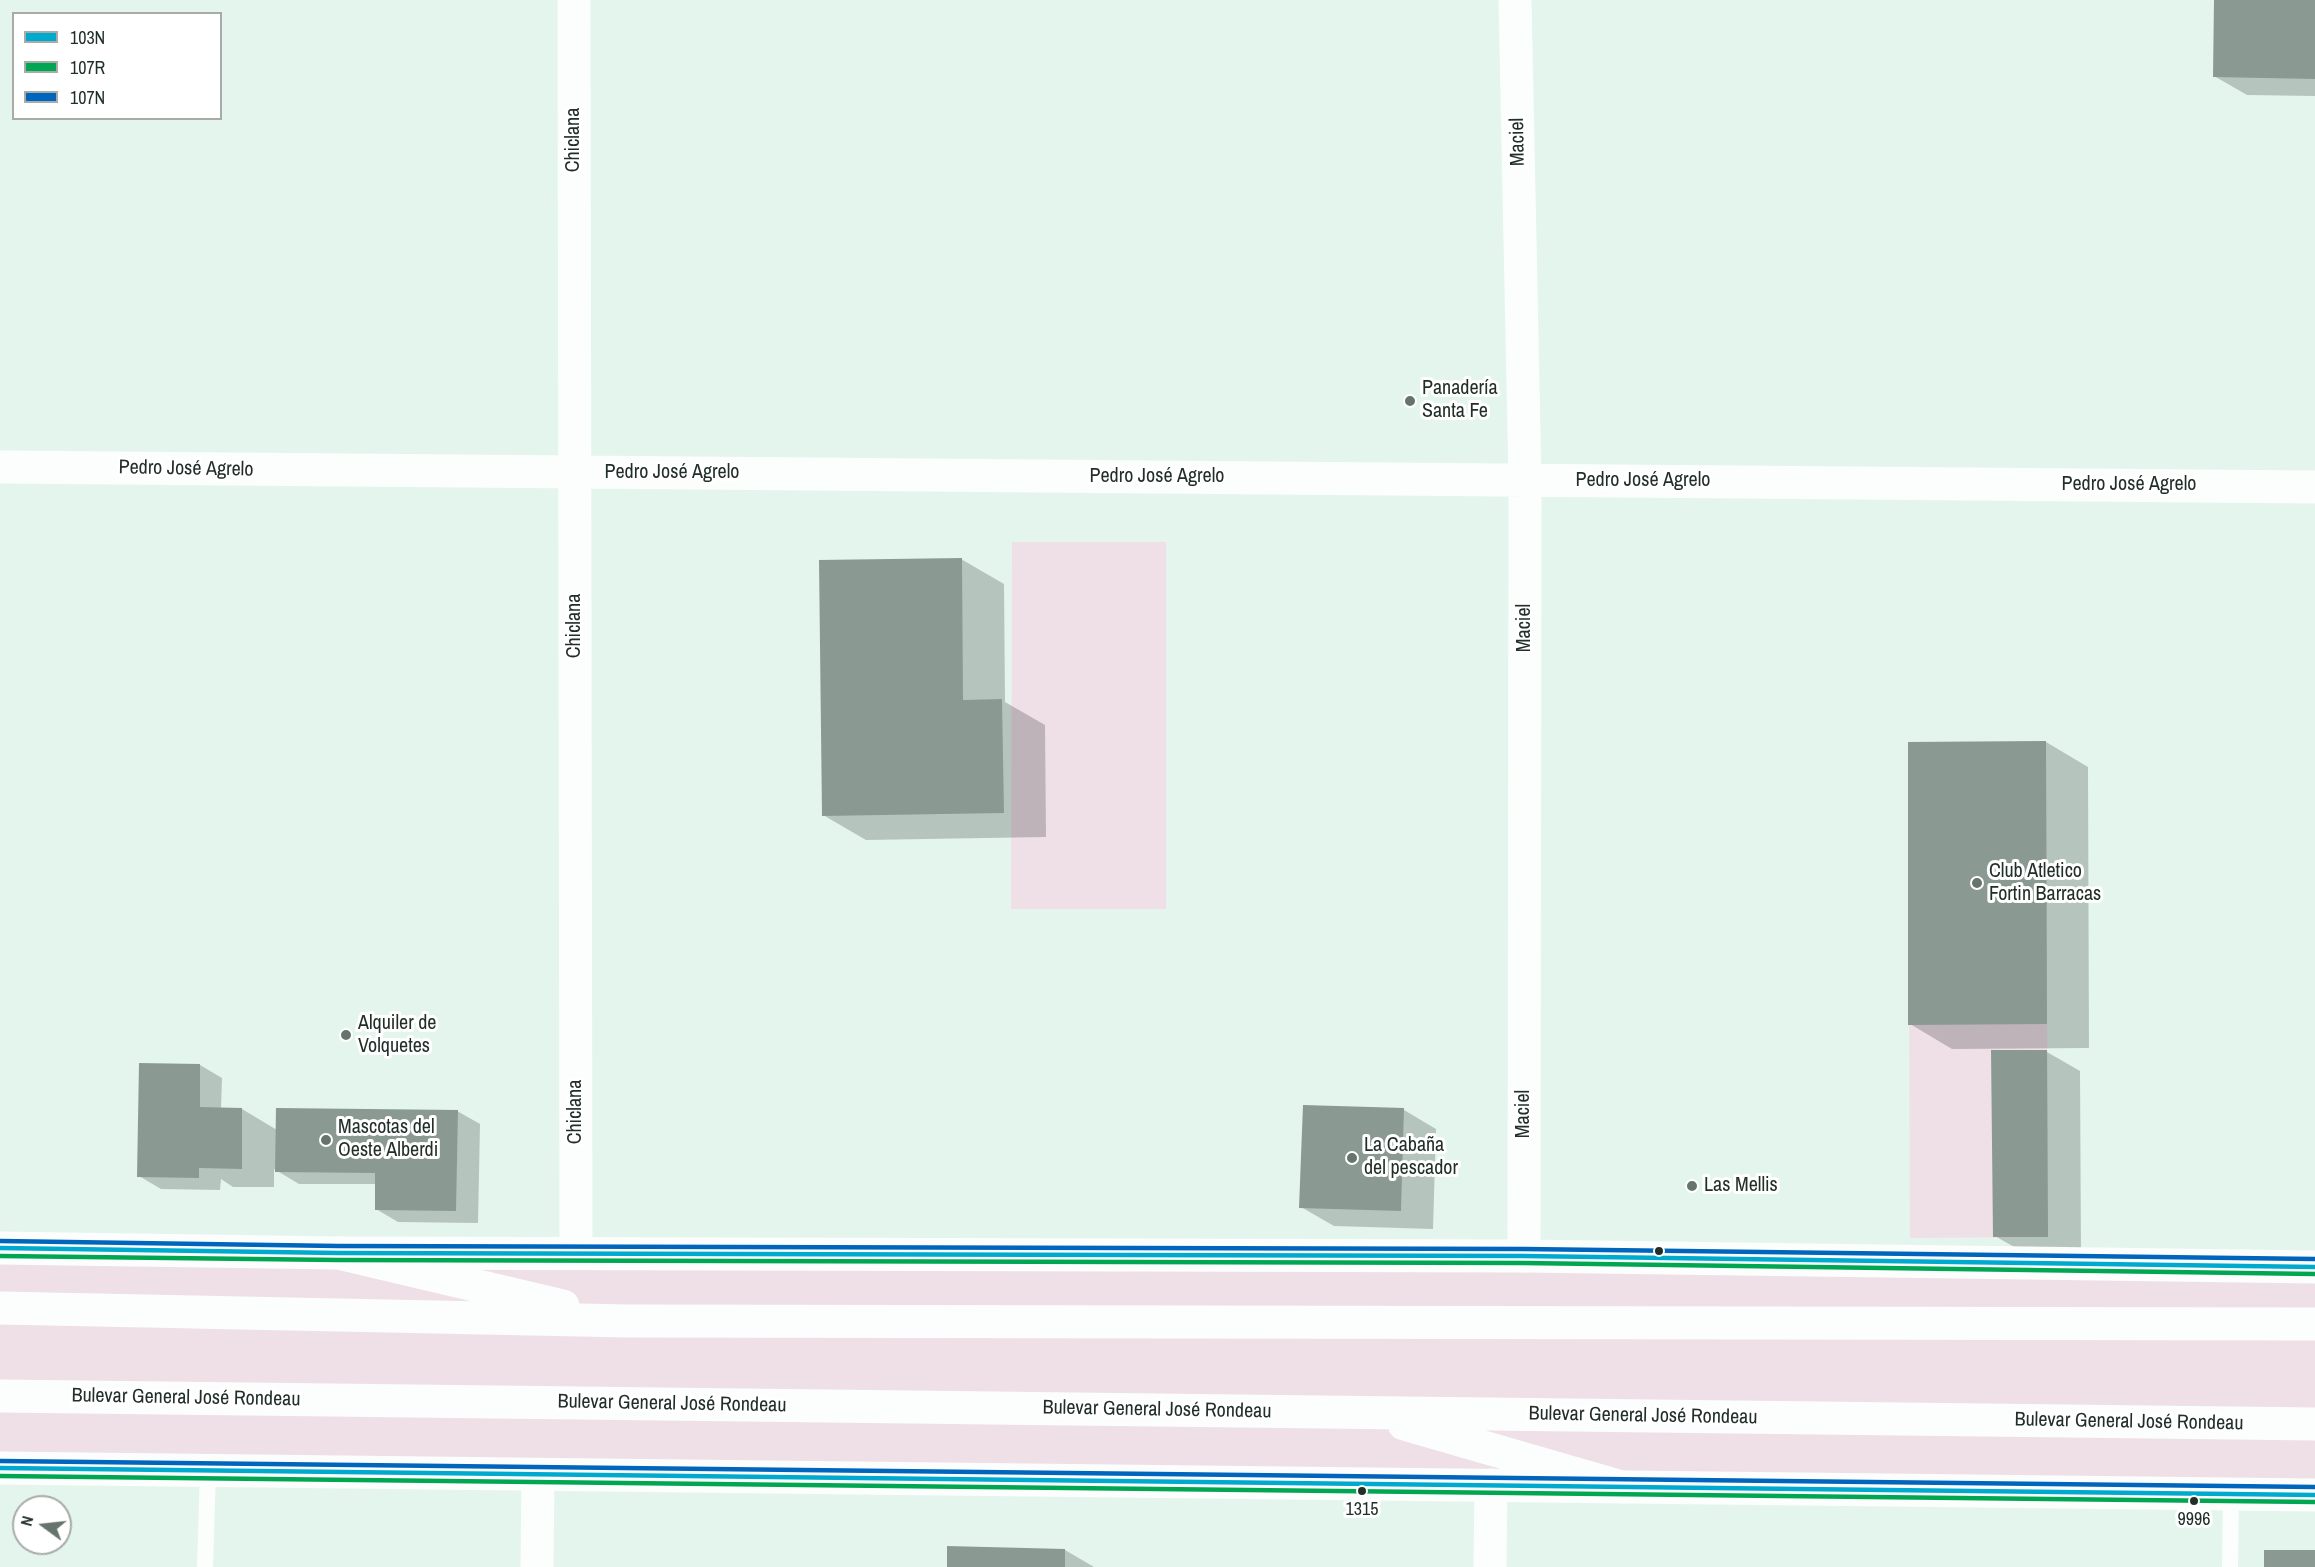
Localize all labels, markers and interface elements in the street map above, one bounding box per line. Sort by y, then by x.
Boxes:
legend [12,12,222,120]
text: 103N [70,25,105,50]
text: 107R [70,55,105,80]
text: 107N [70,85,105,110]
street label: Chiclana [562,108,586,172]
street label: Maciel [1506,118,1530,166]
place label: Panadería Santa Fe [1422,377,1498,424]
marker: Panadería Santa Fe [1403,394,1417,408]
street label: Pedro José Agrelo [118,456,254,482]
street label: Pedro José Agrelo [605,461,739,485]
street label: Pedro José Agrelo [1090,465,1224,489]
street label: Pedro José Agrelo [1576,469,1710,493]
street label: Pedro José Agrelo [2062,473,2196,497]
street label: Chiclana [563,594,587,658]
street label: Maciel [1513,604,1537,652]
place label: Club Atletico Fortin Barracas [1989,860,2101,907]
marker: Club Atletico Fortin Barracas [1970,876,1984,890]
place label: Alquiler de Volquetes [358,1012,436,1059]
marker: Alquiler de Volquetes [339,1028,353,1042]
street label: Chiclana [564,1080,588,1144]
street label: Maciel [1512,1090,1536,1138]
place label: Mascotas del Oeste Alberdi [338,1116,438,1163]
marker: Mascotas del Oeste Alberdi [319,1133,333,1147]
place label: La Cabaña del pescador [1364,1134,1458,1181]
marker: La Cabaña del pescador [1345,1151,1359,1165]
place label: Las Mellis [1704,1174,1778,1198]
marker: Las Mellis [1685,1179,1699,1193]
unlabelled marker [1653,1245,1665,1257]
street label: Bulevar General José Rondeau [71,1384,301,1412]
street label: Bulevar General José Rondeau [557,1390,787,1418]
street label: Bulevar General José Rondeau [1042,1396,1272,1424]
street label: Bulevar General José Rondeau [1528,1402,1758,1430]
street label: Bulevar General José Rondeau [2014,1408,2244,1436]
marker: 1315 [1356,1485,1368,1497]
north arrow [12,1495,72,1555]
marker: 9996 [2188,1495,2200,1507]
place label: 1315 [1346,1499,1378,1521]
place label: 9996 [2178,1509,2210,1531]
text: N [15,1513,38,1528]

